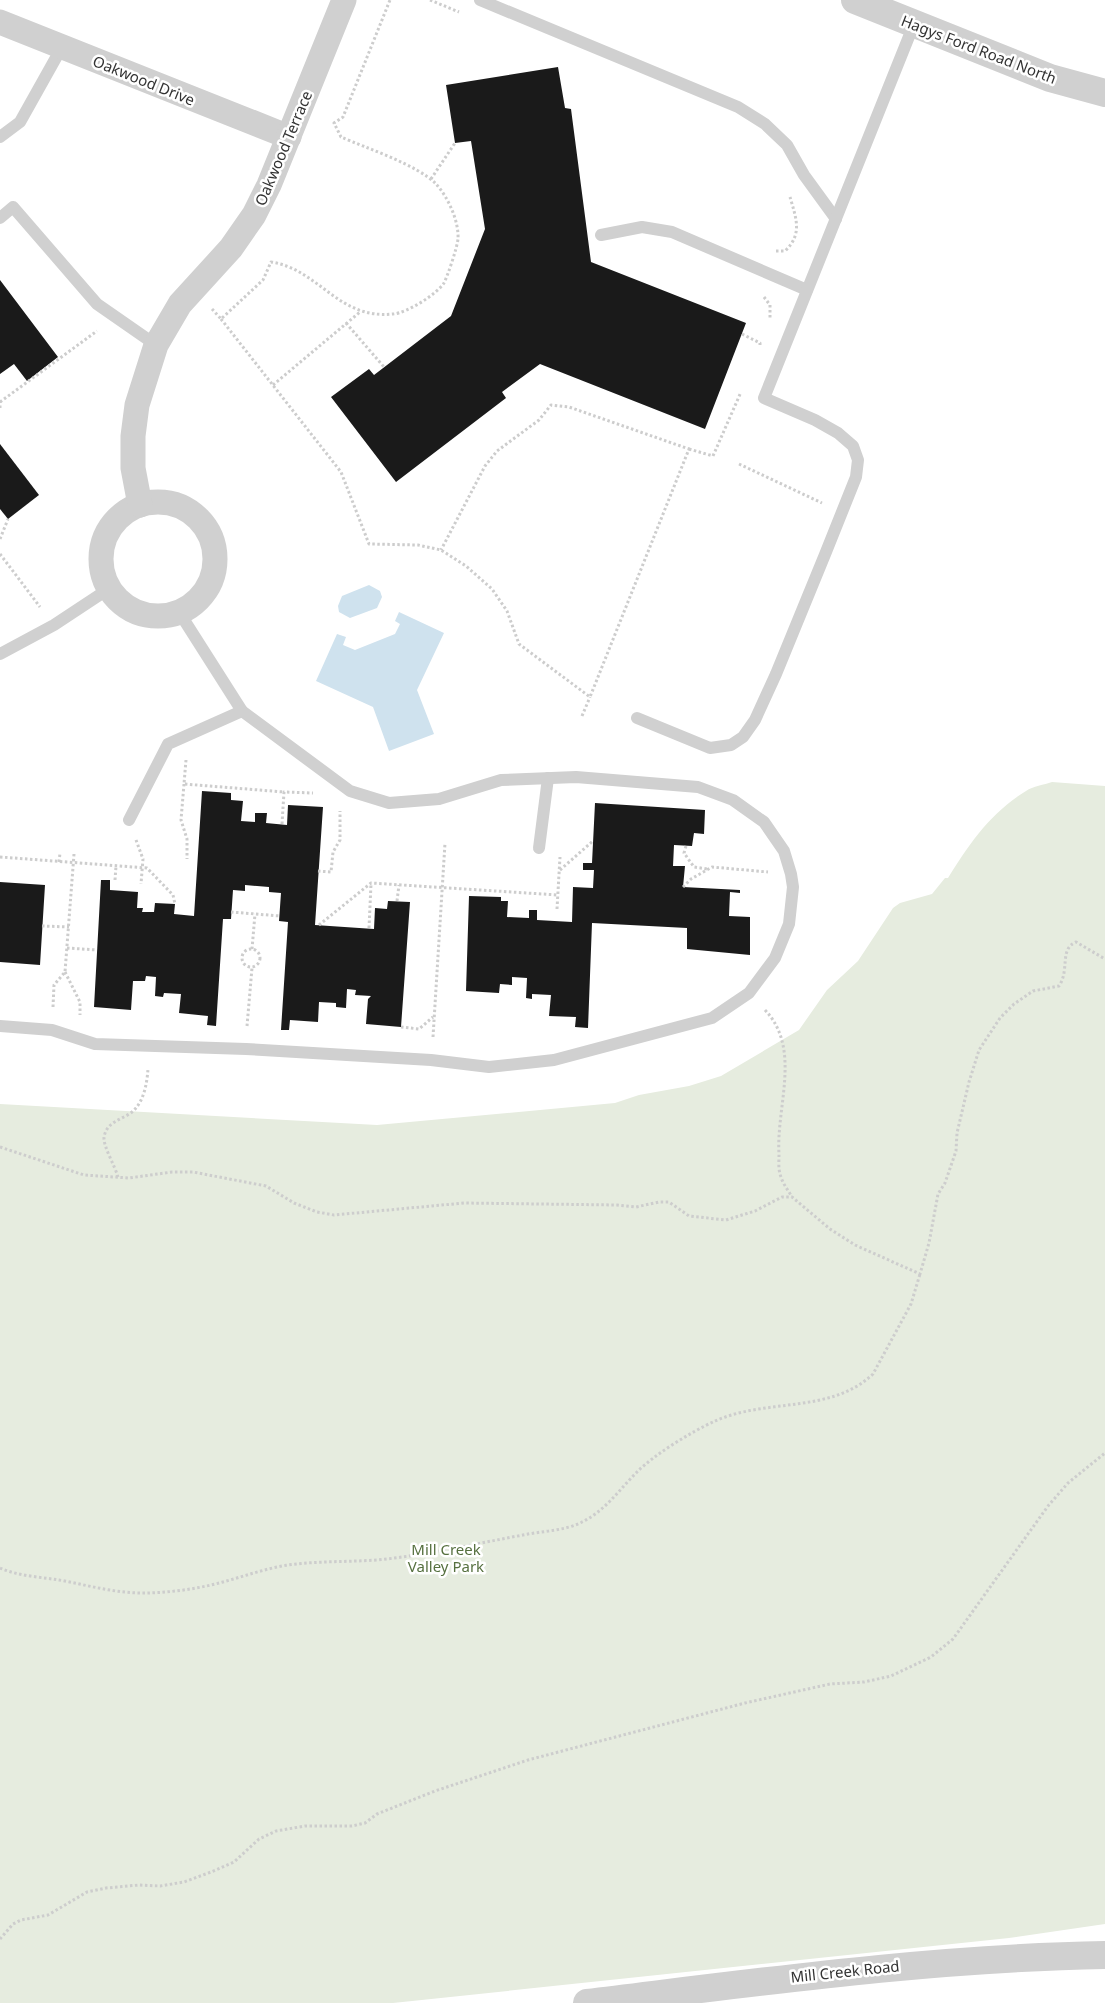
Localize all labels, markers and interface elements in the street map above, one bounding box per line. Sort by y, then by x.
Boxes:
street label: Hagys Ford Road North [899,10,1059,88]
street label: Oakwood Drive [90,50,198,110]
street label: Oakwood Terrace [250,87,316,209]
park label: Mill Creek Valley Park [408,1539,484,1576]
street label: Mill Creek Road [790,1955,900,1987]

